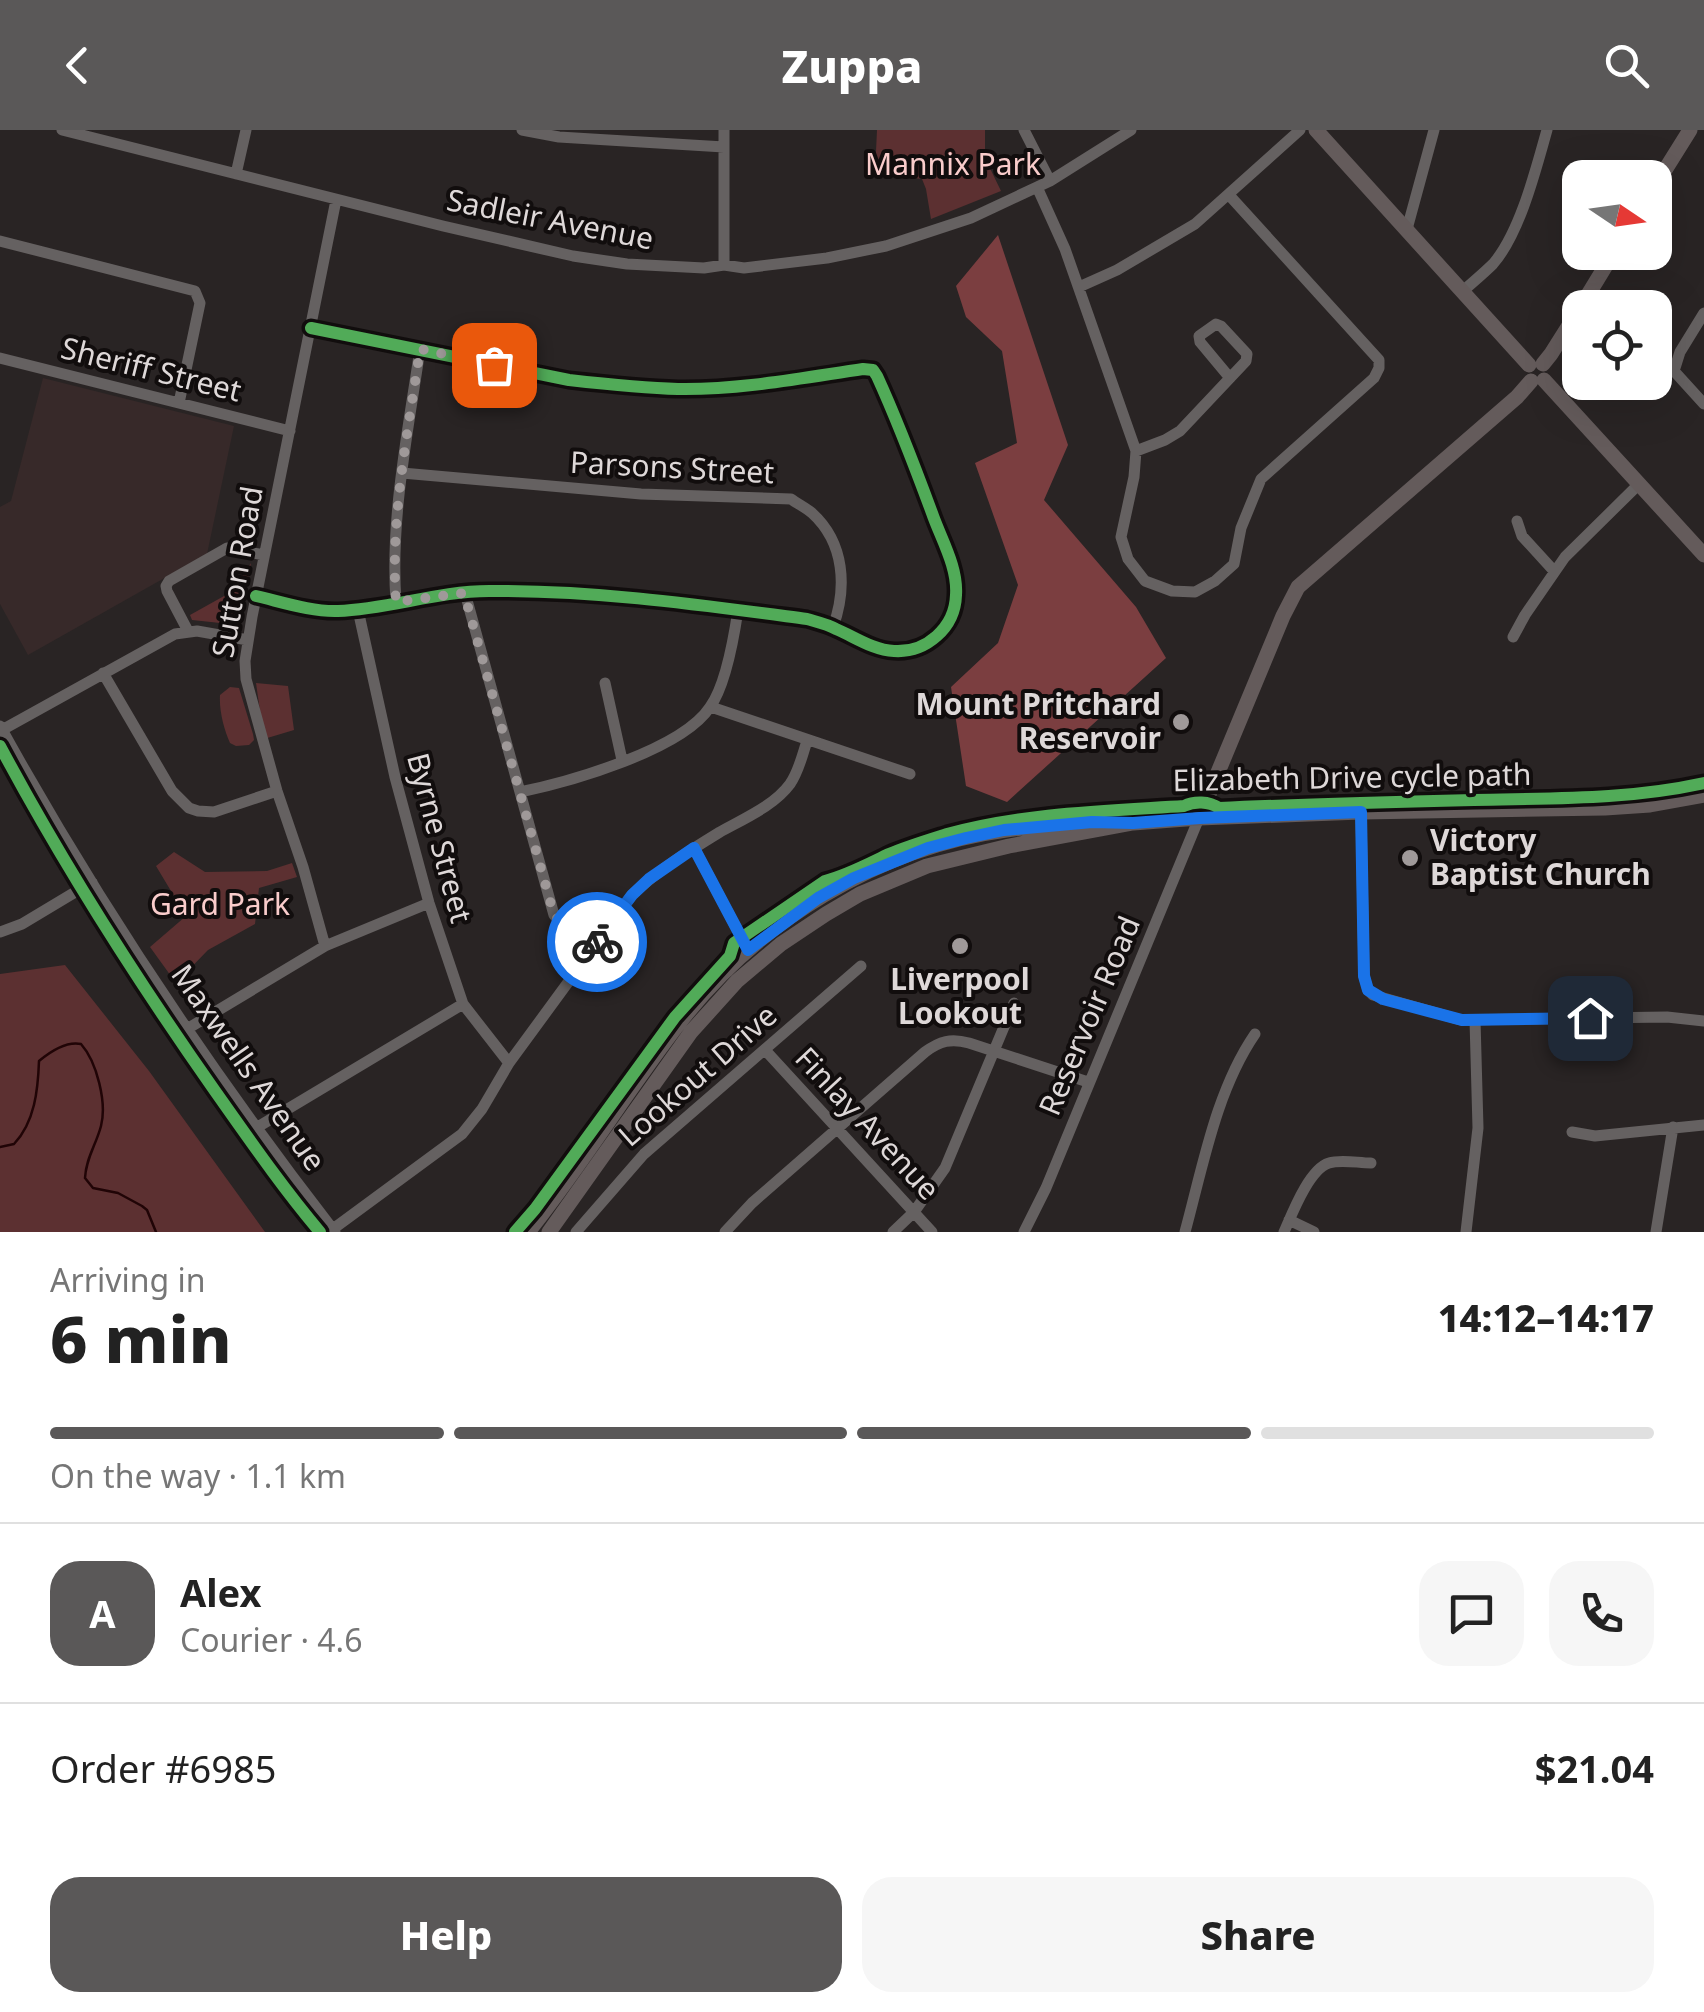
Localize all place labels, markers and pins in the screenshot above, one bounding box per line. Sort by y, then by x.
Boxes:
pin [452,323,537,408]
place label: Mount Pritchard Reservoir [915,683,1162,758]
marker: Mount Pritchard Reservoir [1170,711,1192,733]
place label: Victory Baptist Church [1430,819,1651,894]
marker: Victory Baptist Church [1399,847,1421,869]
marker: Liverpool Lookout [949,935,971,957]
place label: Liverpool Lookout [890,958,1030,1033]
pin [1548,976,1633,1061]

